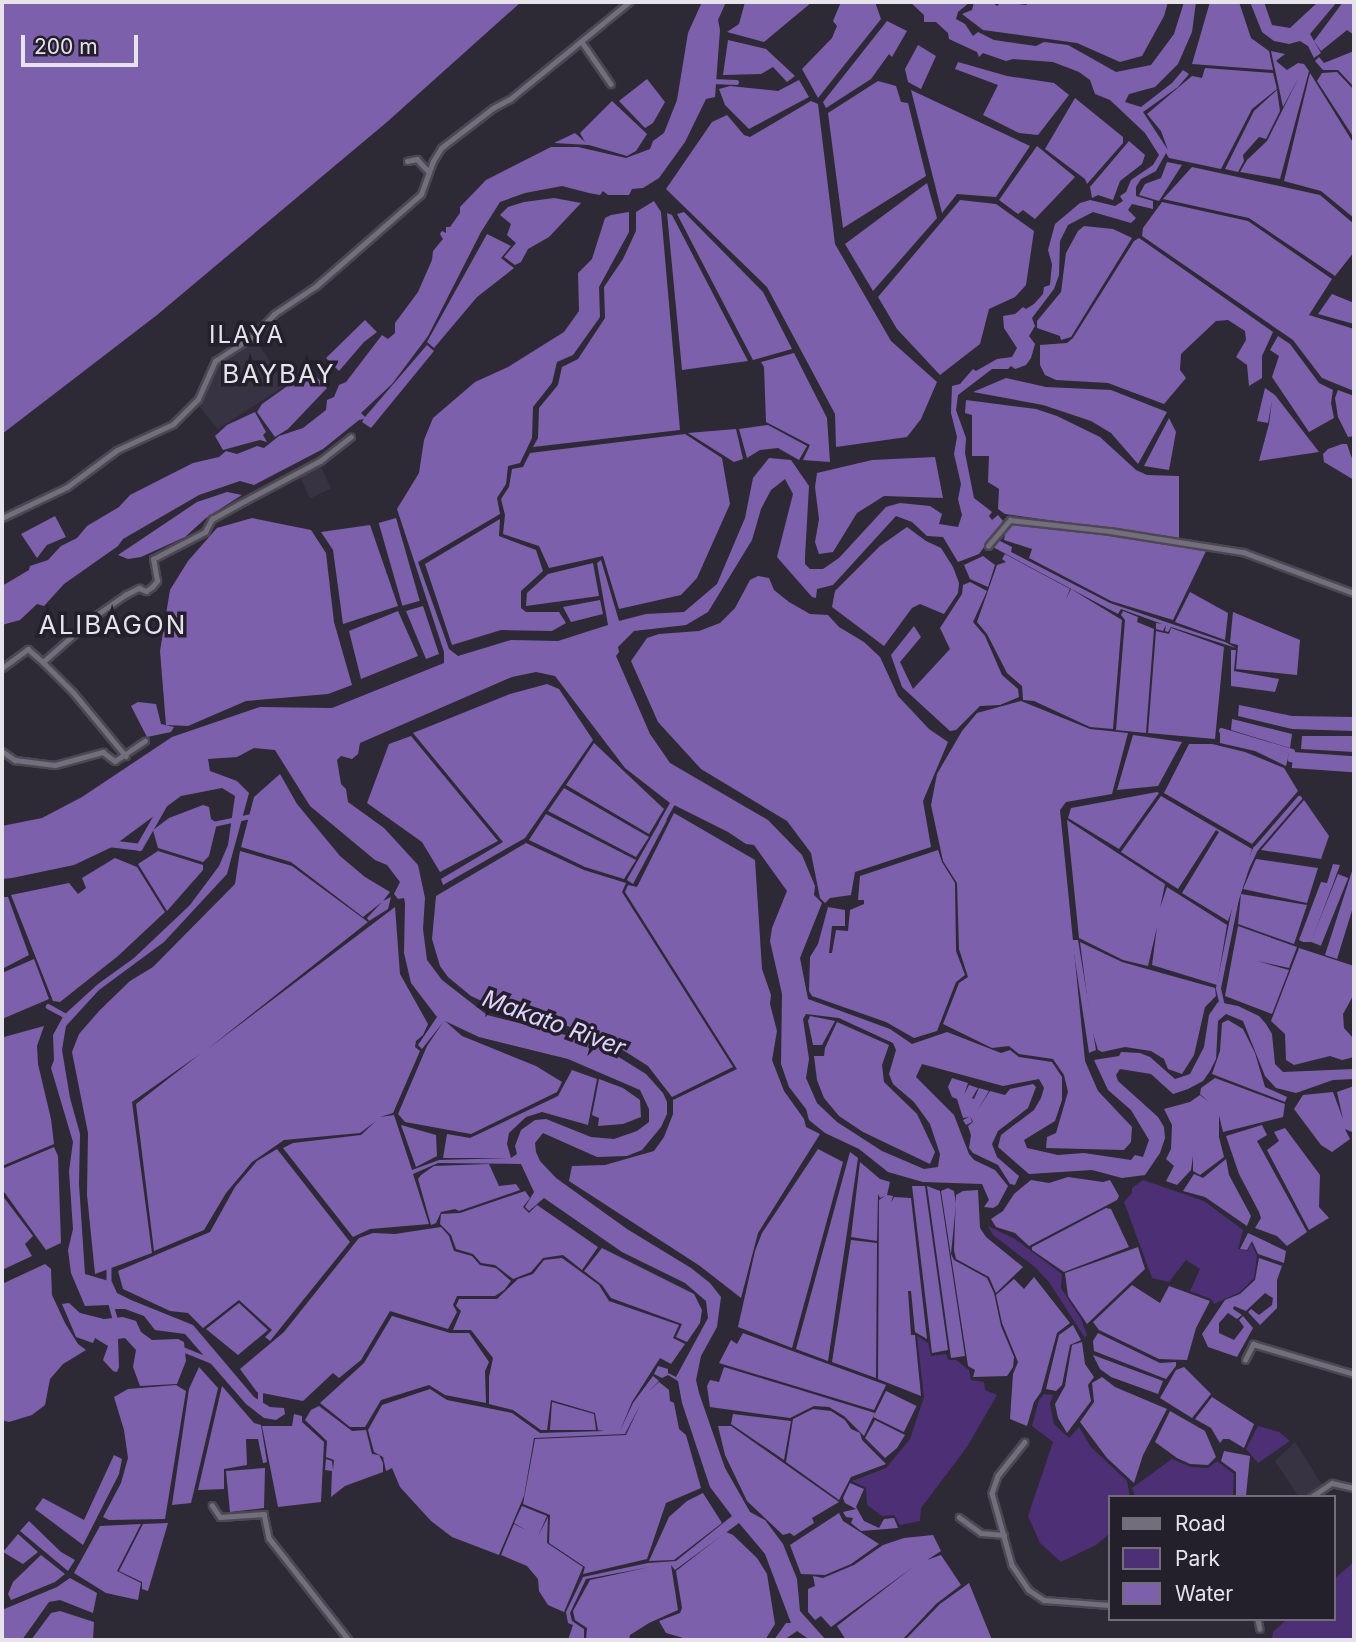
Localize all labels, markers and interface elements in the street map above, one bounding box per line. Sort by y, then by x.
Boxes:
scale bar [24,21,142,65]
text: 200 m [34,34,98,59]
district label: ILAYA [210,321,284,349]
district label: BAYBAY [223,358,335,390]
district label: ALIBAGON [40,609,186,641]
water label: Makato River [479,984,629,1062]
legend [1108,1495,1335,1621]
text: Road [1175,1511,1226,1536]
text: Park [1175,1546,1220,1571]
text: Water [1175,1581,1233,1606]

